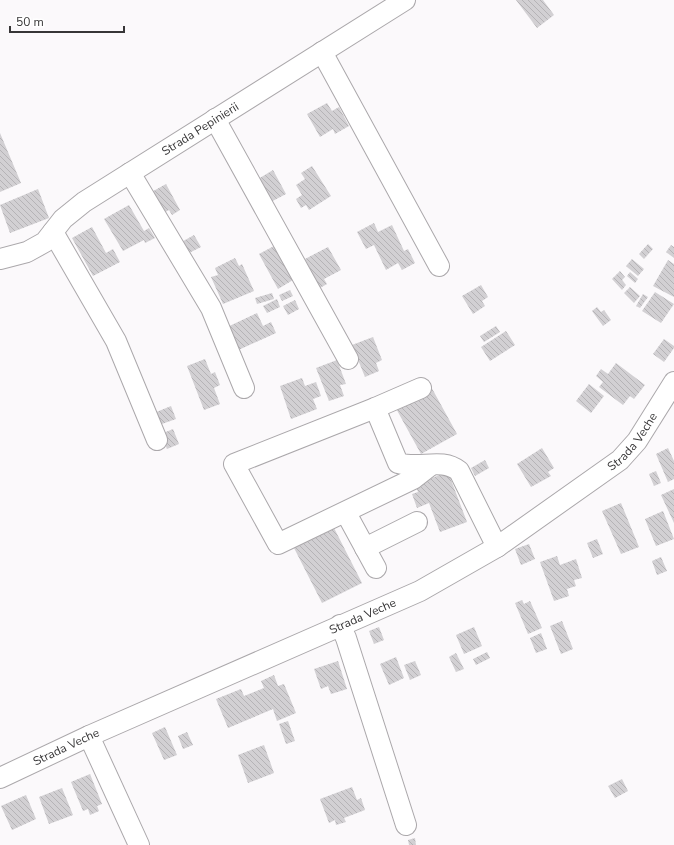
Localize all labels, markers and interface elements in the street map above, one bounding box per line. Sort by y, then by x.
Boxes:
scale bar [10,8,124,34]
text: 50 m [16,14,44,30]
street label: Strada Pepinierii [159,99,242,159]
street label: Strada Veche [604,410,661,475]
street label: Strada Veche [327,595,398,638]
street label: Strada Veche [30,725,102,769]

